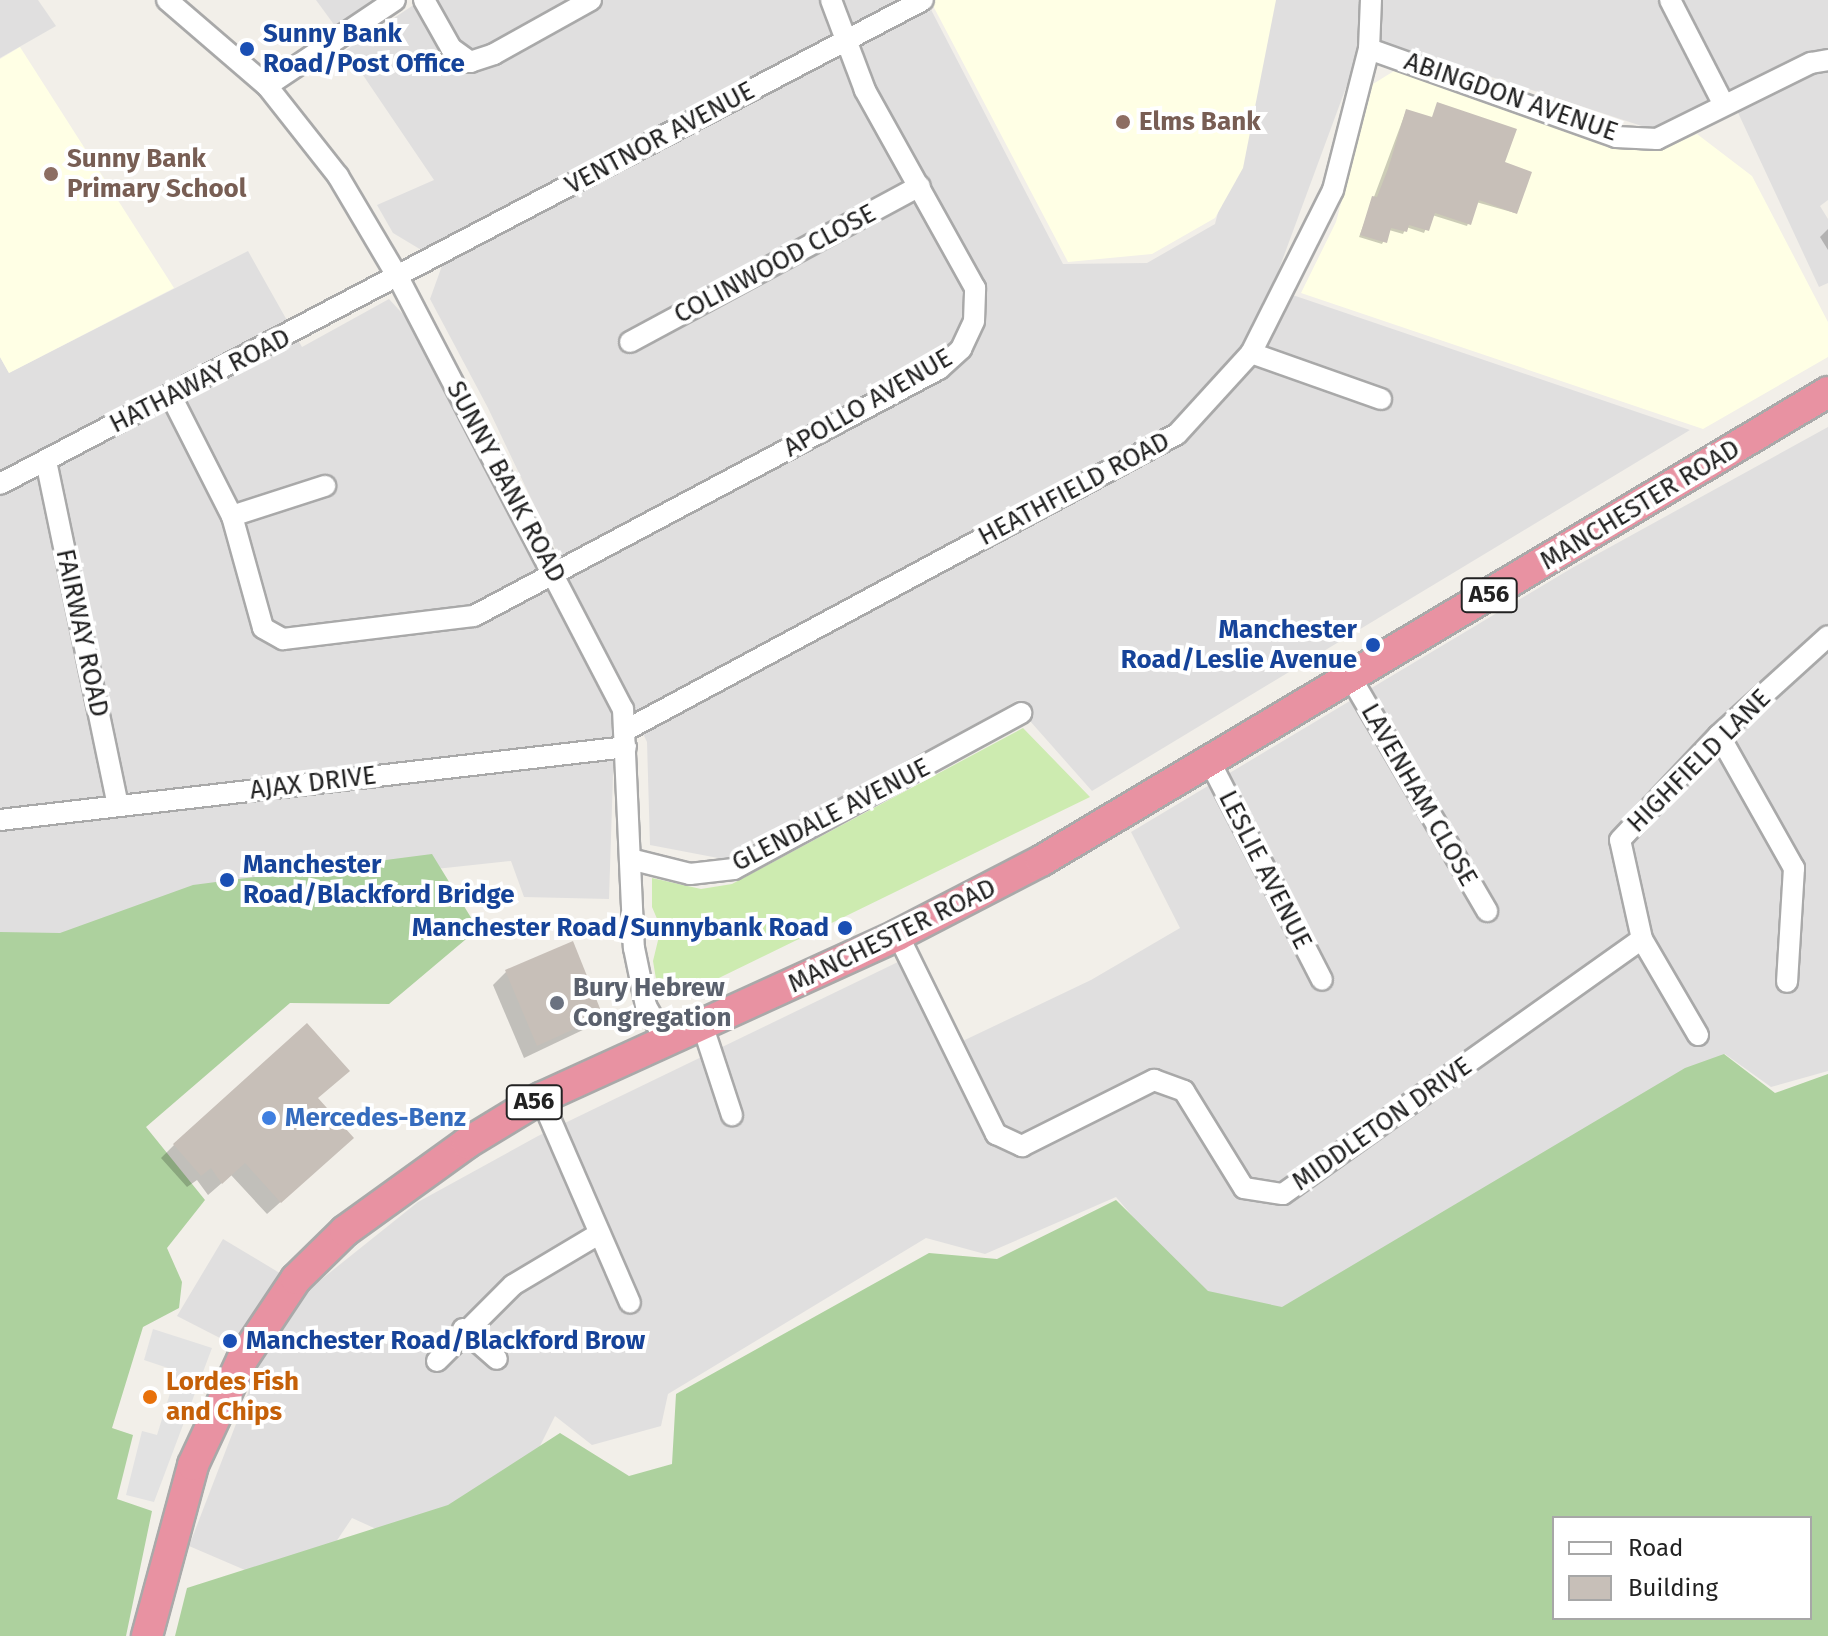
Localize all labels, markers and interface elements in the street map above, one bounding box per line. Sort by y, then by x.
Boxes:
place label: Sunny Bank Road/Post Office [263,18,465,80]
marker: Sunny Bank Road/Post Office [238,40,256,58]
street label: ABINGDON AVENUE [1400,46,1622,148]
street label: VENTNOR AVENUE [560,75,760,201]
place label: Elms Bank [1139,106,1260,138]
marker: Elms Bank [1114,113,1132,131]
place label: Sunny Bank Primary School [67,143,247,204]
marker: Sunny Bank Primary School [42,165,60,183]
street label: COLINWOOD CLOSE [669,198,881,330]
street label: HATHAWAY ROAD [105,322,295,440]
street label: APOLLO AVENUE [778,342,958,464]
street label: SUNNY BANK ROAD [440,376,572,588]
street label: HEATHFIELD ROAD [973,425,1175,553]
street label: MANCHESTER ROAD [1535,433,1745,577]
street label: FAIRWAY ROAD [49,546,115,720]
road number: A56 [1459,575,1519,615]
place label: Manchester Road/Leslie Avenue [1121,614,1357,676]
marker: Manchester Road/Leslie Avenue [1364,636,1382,654]
street label: HIGHFIELD LANE [1621,683,1777,839]
street label: LAVENHAM CLOSE [1354,698,1484,892]
street label: GLENDALE AVENUE [727,752,935,878]
street label: AJAX DRIVE [248,760,378,806]
street label: LESLIE AVENUE [1212,785,1318,955]
place label: Manchester Road/Blackford Bridge [243,849,515,910]
marker: Manchester Road/Blackford Bridge [218,871,236,889]
street label: MANCHESTER ROAD [783,872,1001,1000]
place label: Manchester Road/Sunnybank Road [412,912,829,944]
marker: Manchester Road/Sunnybank Road [836,919,854,937]
place label: Bury Hebrew Congregation [573,972,731,1034]
marker: Bury Hebrew Congregation [548,994,566,1012]
street label: MIDDLETON DRIVE [1286,1050,1478,1198]
road number: A56 [504,1082,564,1122]
place label: Mercedes-Benz [285,1102,466,1134]
marker: Mercedes-Benz [260,1109,278,1127]
place label: Manchester Road/Blackford Brow [246,1325,645,1357]
marker: Manchester Road/Blackford Brow [221,1332,239,1350]
place label: Lordes Fish and Chips [166,1366,299,1428]
marker: Lordes Fish and Chips [141,1388,159,1406]
legend [1552,1516,1812,1620]
text: Road [1628,1534,1683,1562]
text: Building [1628,1574,1718,1602]

